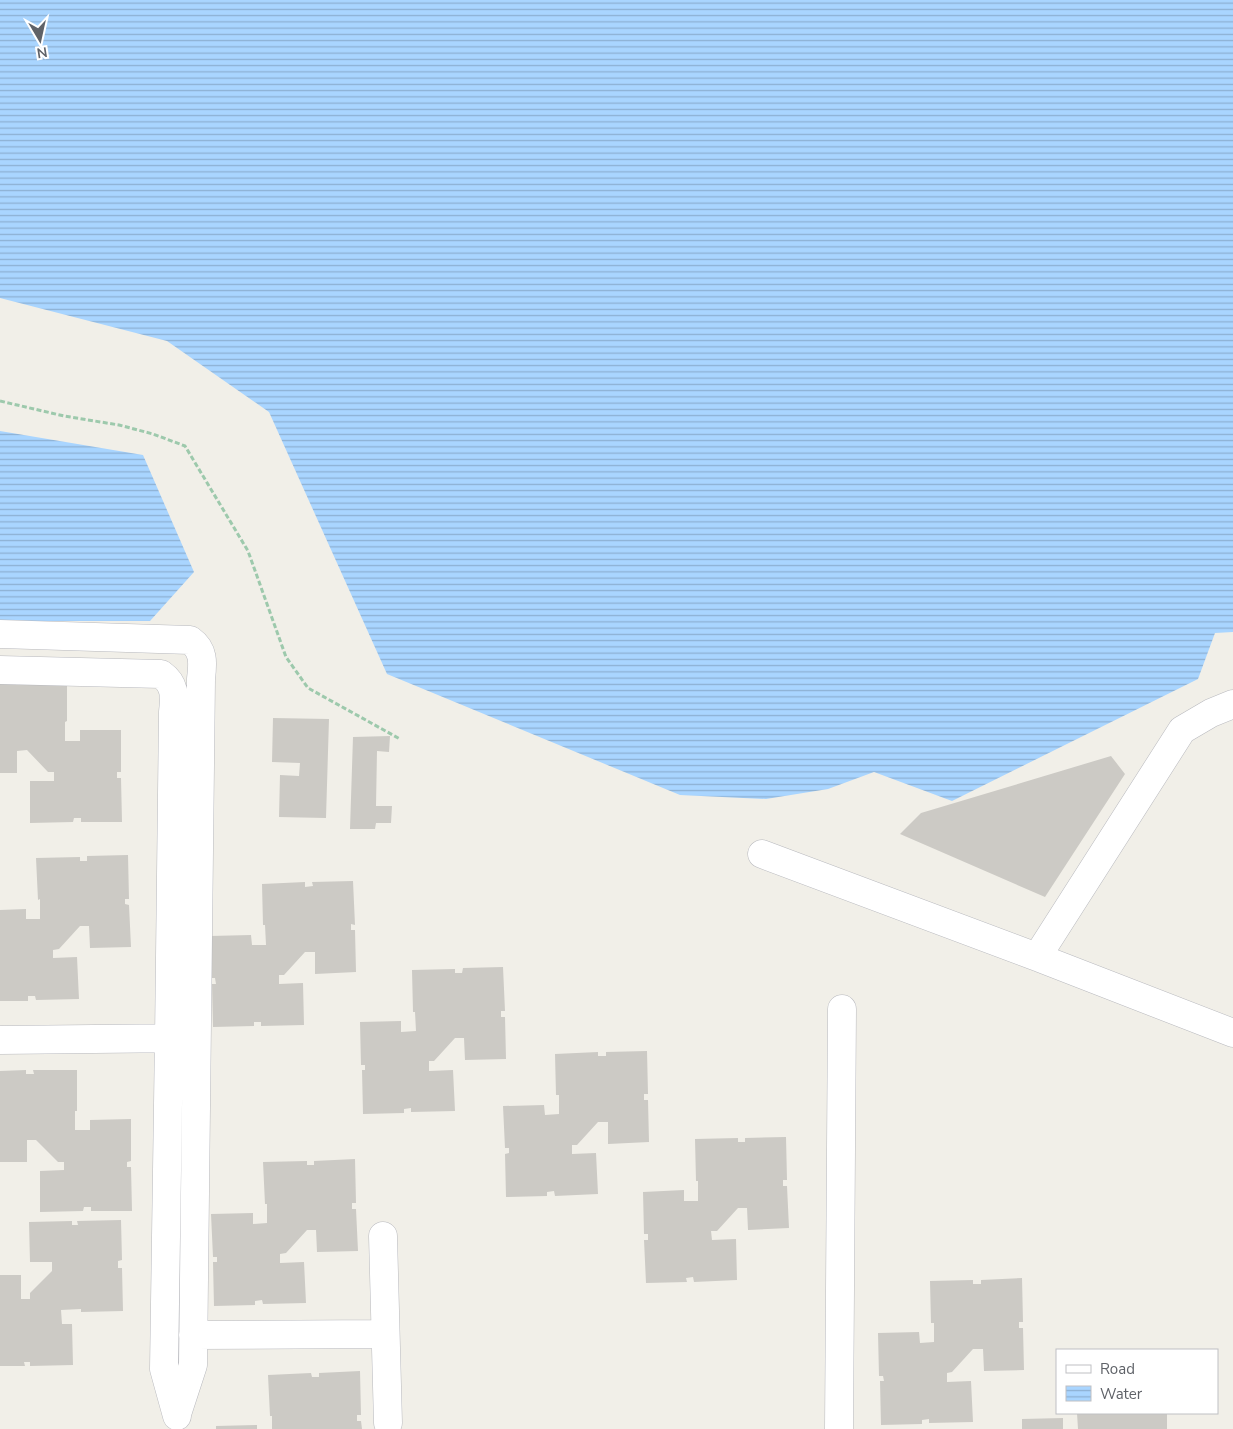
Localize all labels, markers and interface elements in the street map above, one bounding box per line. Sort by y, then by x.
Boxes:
north arrow [15,15,65,65]
text: N [35,42,49,63]
legend [1056,1349,1218,1414]
text: Road [1100,1359,1135,1379]
text: Water [1100,1384,1143,1404]

